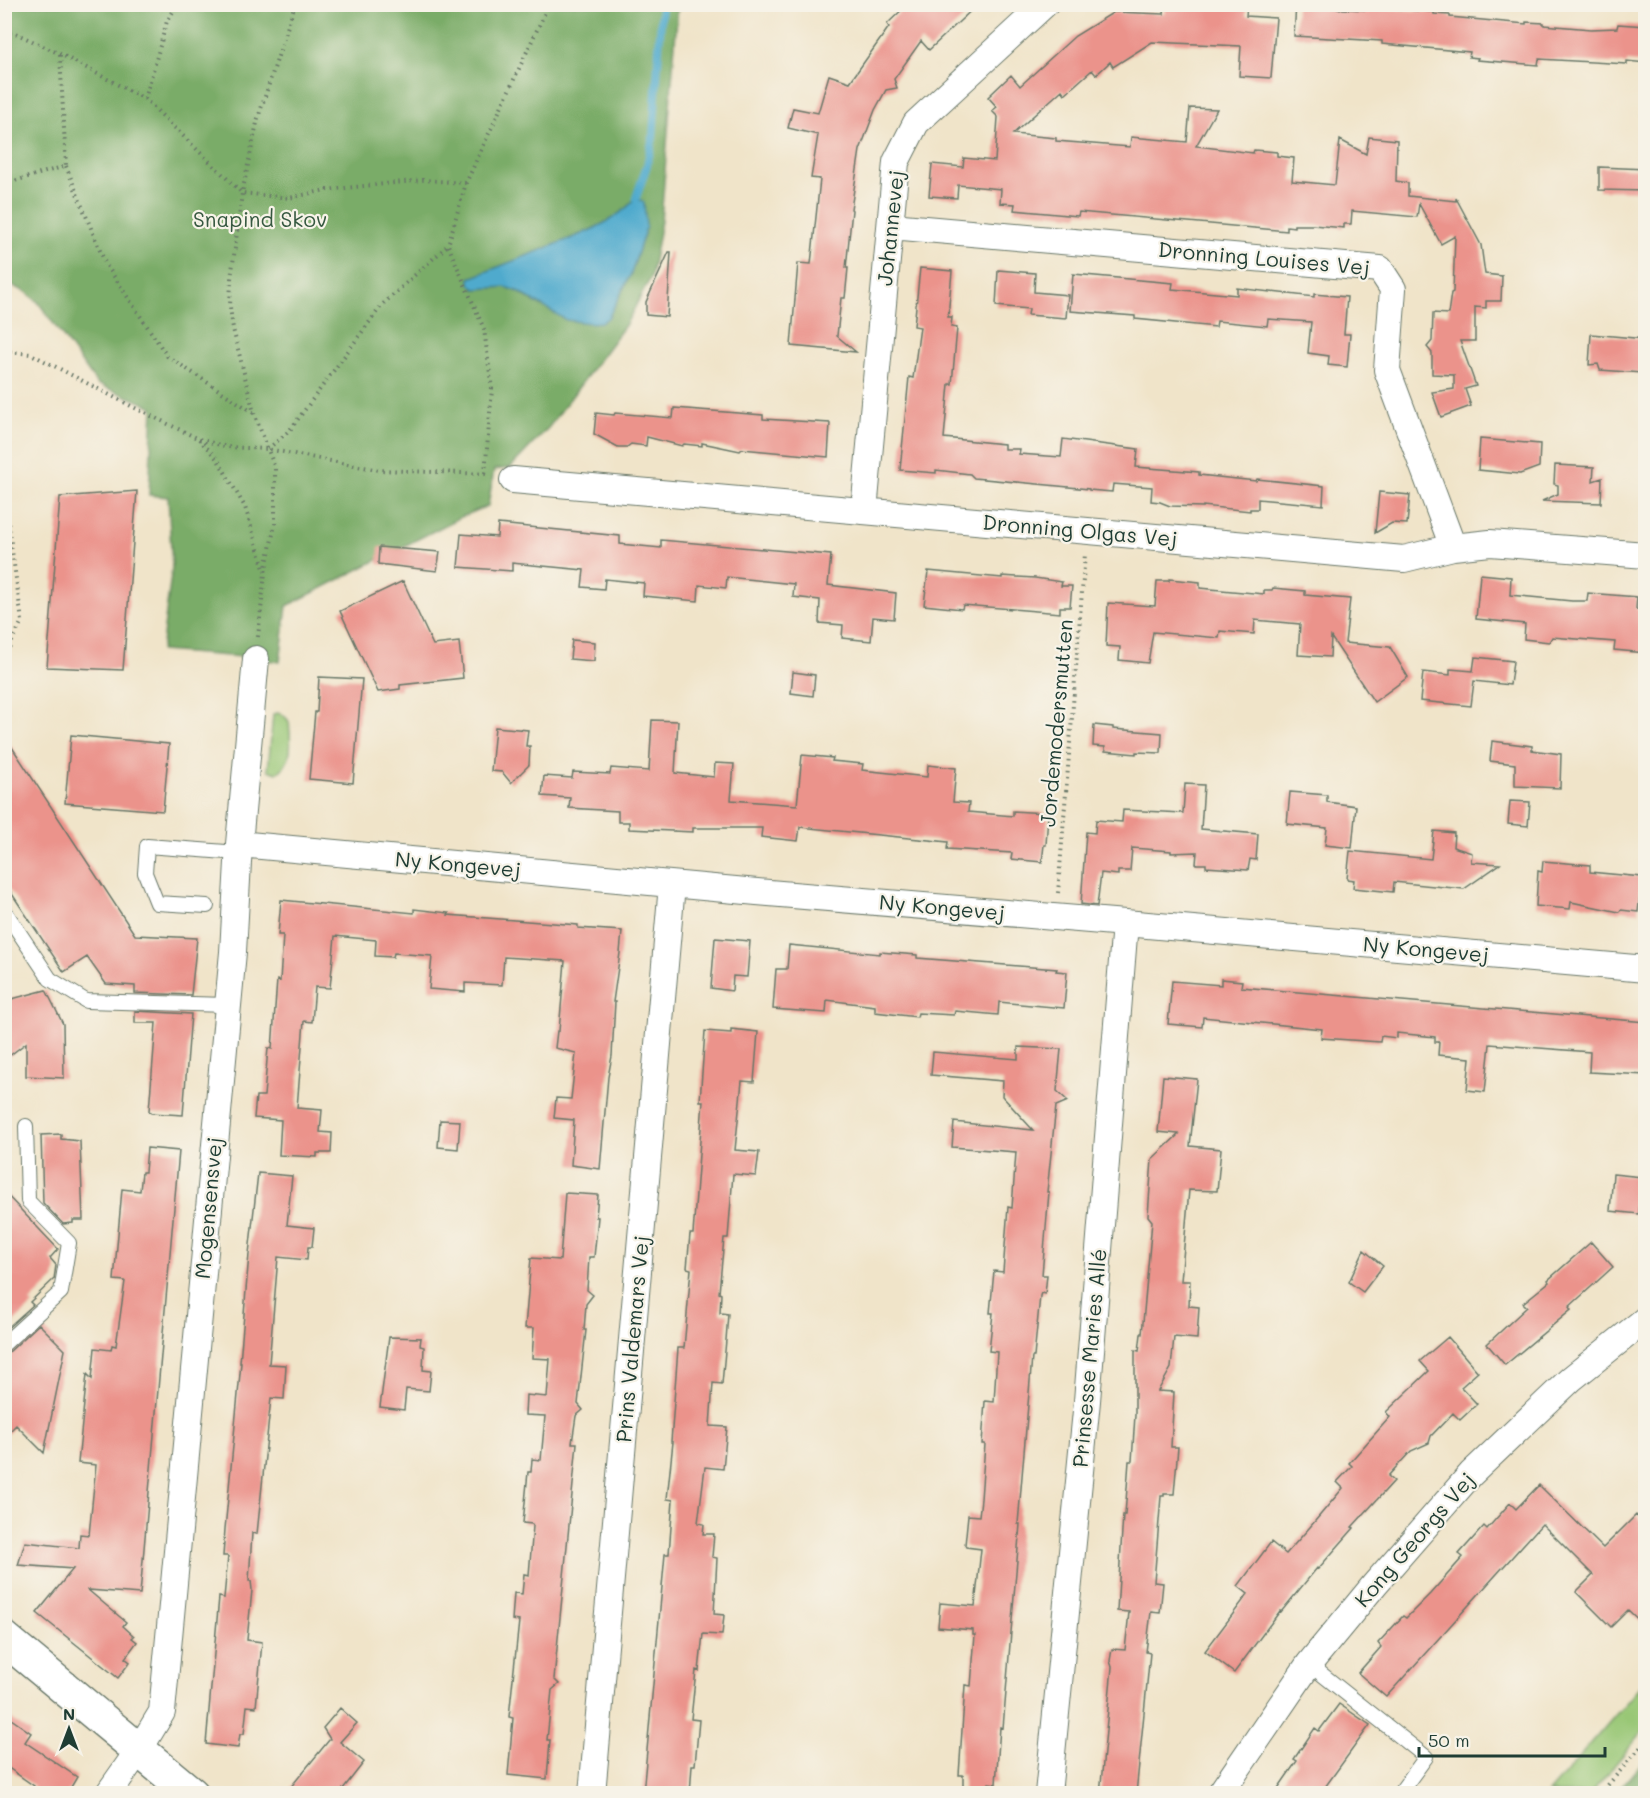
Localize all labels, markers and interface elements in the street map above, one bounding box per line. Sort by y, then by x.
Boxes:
street label: Johannevej [870,169,909,287]
park label: Snapind Skov [193,205,327,232]
street label: Dronning Louises Vej [1157,235,1371,280]
street label: Dronning Olgas Vej [982,508,1179,551]
street label: Jordemodersmutten [1033,618,1078,828]
street label: Ny Kongevej [394,845,522,882]
street label: Ny Kongevej [878,888,1006,925]
street label: Ny Kongevej [1362,930,1490,967]
street label: Mogensensvej [188,1136,227,1280]
street label: Prins Valdemars Vej [609,1234,654,1443]
street label: Prinsesse Maries Allé [1065,1247,1112,1468]
street label: Kong Georgs Vej [1348,1466,1480,1612]
north arrow [39,1699,99,1759]
text: N [63,1703,75,1724]
scale bar [1419,1720,1605,1758]
text: 50 m [1428,1728,1470,1752]

